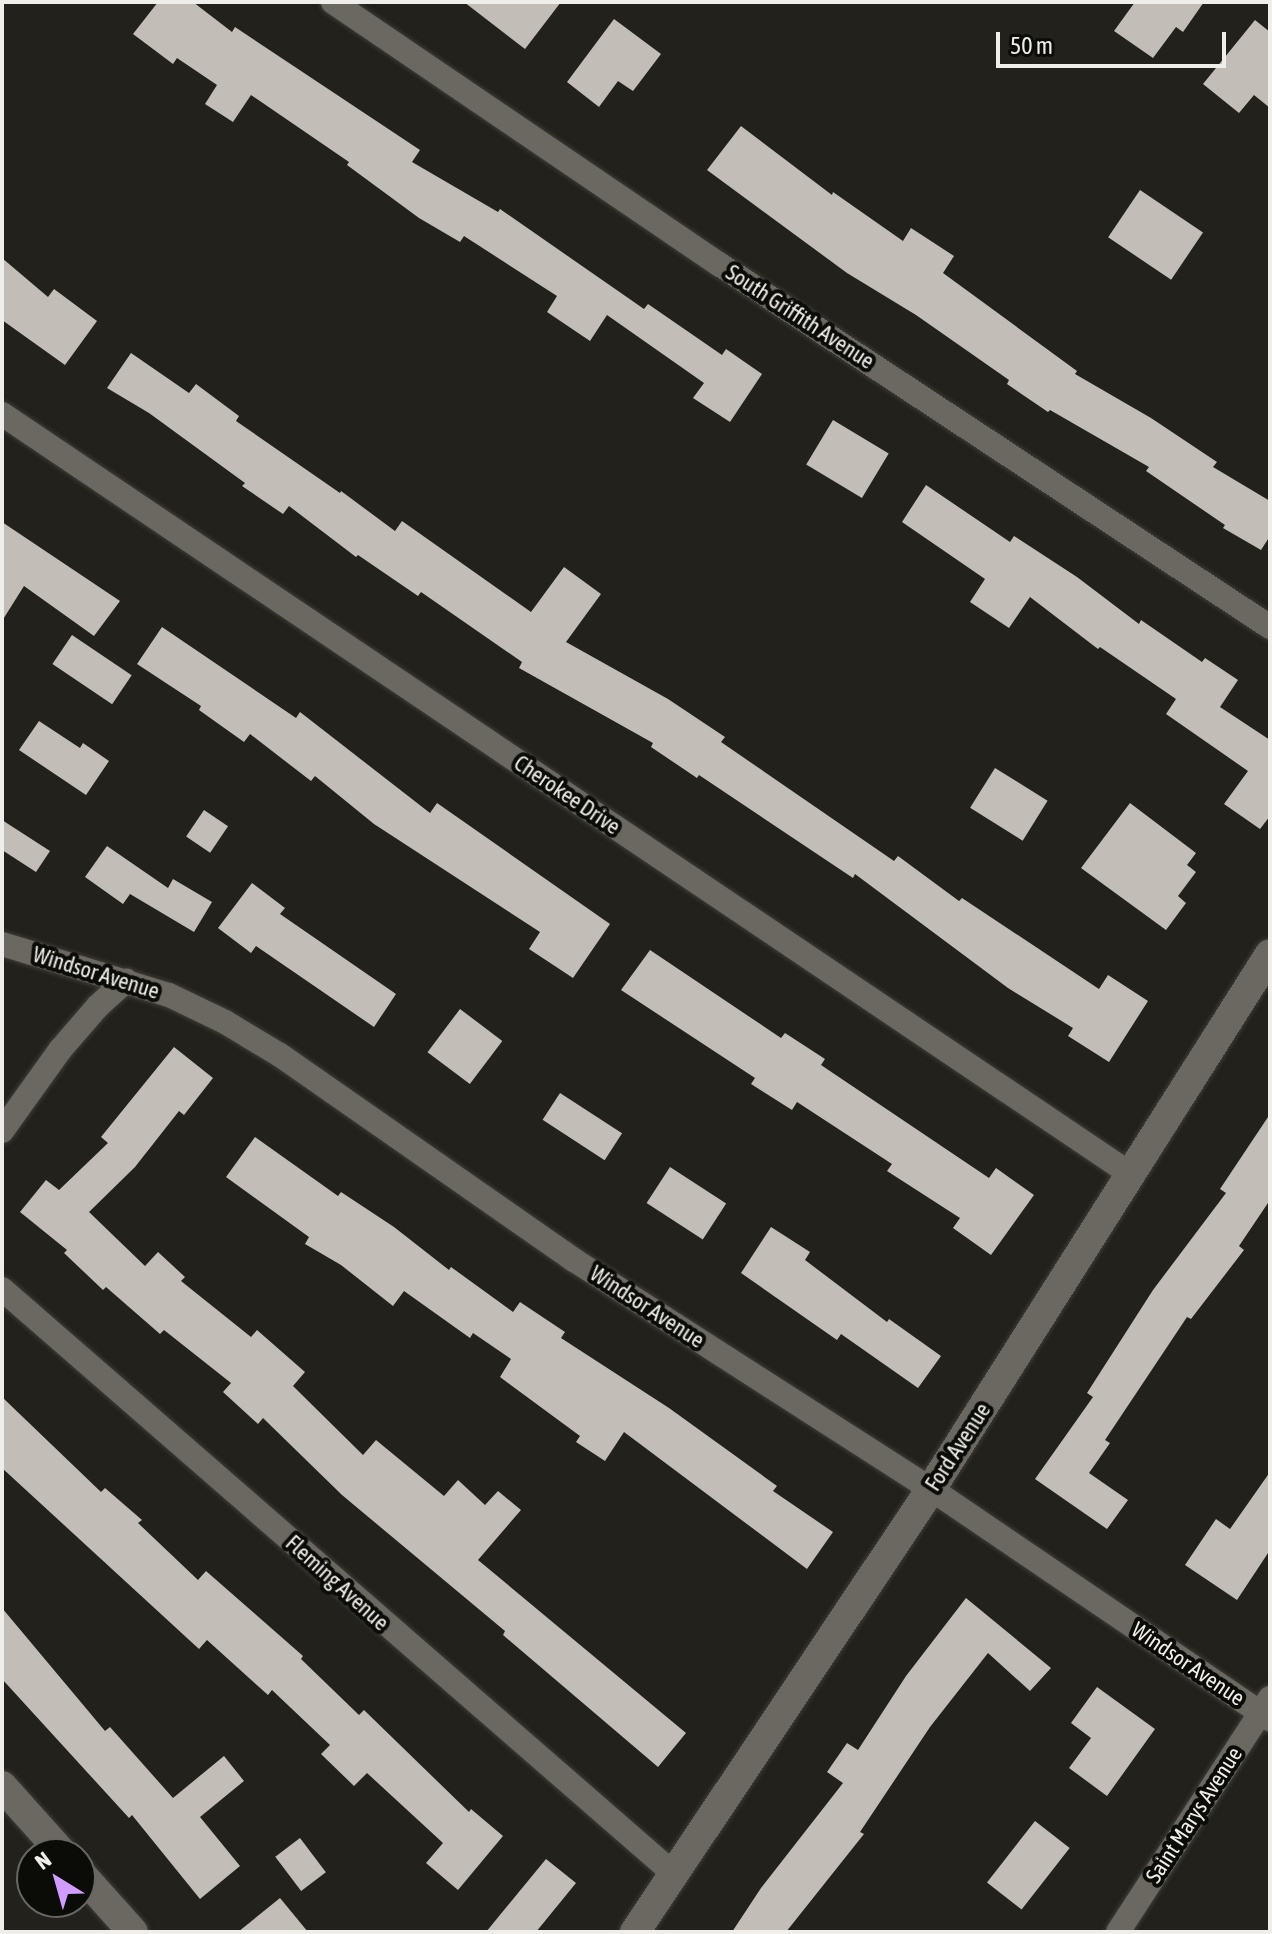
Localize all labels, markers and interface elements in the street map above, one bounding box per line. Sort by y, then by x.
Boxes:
scale bar [1000,16,1230,66]
text: 50 m [1010,32,1053,59]
street label: South Griffith Avenue [721,259,879,375]
street label: Cherokee Drive [509,750,625,840]
street label: Windsor Avenue [30,941,162,1005]
street label: Windsor Avenue [585,1260,709,1354]
street label: Ford Avenue [920,1398,996,1496]
street label: Fleming Avenue [280,1530,394,1636]
street label: Windsor Avenue [1126,1617,1250,1711]
street label: Saint Marys Avenue [1140,1742,1248,1888]
north arrow [16,1838,96,1918]
text: N [30,1846,56,1875]

